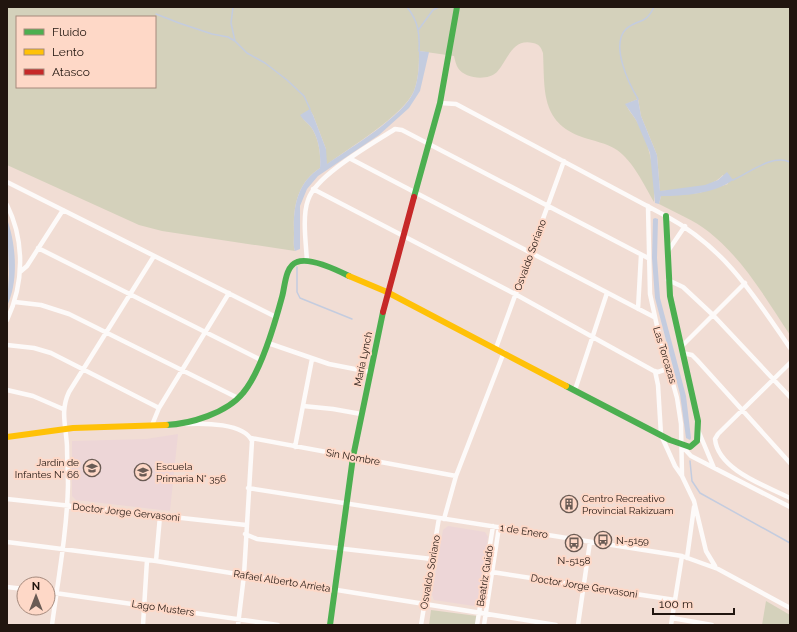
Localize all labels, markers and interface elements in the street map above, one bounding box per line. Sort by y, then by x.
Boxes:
legend [16,16,156,88]
text: Fluido [52,25,87,39]
text: Lento [52,45,84,59]
text: Atasco [52,65,90,79]
street label: Osvaldo Soriano [512,218,548,292]
street label: Las Torcazas [651,325,679,385]
street label: María Lynch [352,331,374,387]
street label: Sin Nombre [325,447,381,467]
place label: Jardín de Infantes N° 66 [15,457,79,480]
school or university icon: Jardín de Infantes N° 66 [82,458,102,478]
place label: Escuela Primaria N° 356 [156,461,226,484]
school or university icon: Escuela Primaria N° 356 [133,462,153,482]
place label: Centro Recreativo Provincial Rakizuam [582,493,674,516]
building icon: Centro Recreativo Provincial Rakizuam [559,494,579,514]
street label: Doctor Jorge Gervasoni [72,501,180,523]
street label: 1 de Enero [499,522,549,540]
bus stop icon: N-5159 [593,530,613,550]
bus stop icon: N-5158 [564,533,584,553]
street label: Osvaldo Soriano [418,534,442,610]
place label: N-5159 [616,535,649,546]
street label: Beatriz Guido [475,545,495,607]
place label: N-5158 [557,555,591,566]
street label: Rafael Alberto Arrieta [233,568,331,594]
street label: Doctor Jorge Gervasoni [530,572,638,600]
north arrow [16,576,56,616]
text: N [32,580,40,593]
scale bar [653,590,734,616]
text: 100 m [659,597,693,611]
street label: Lago Musters [131,598,195,618]

